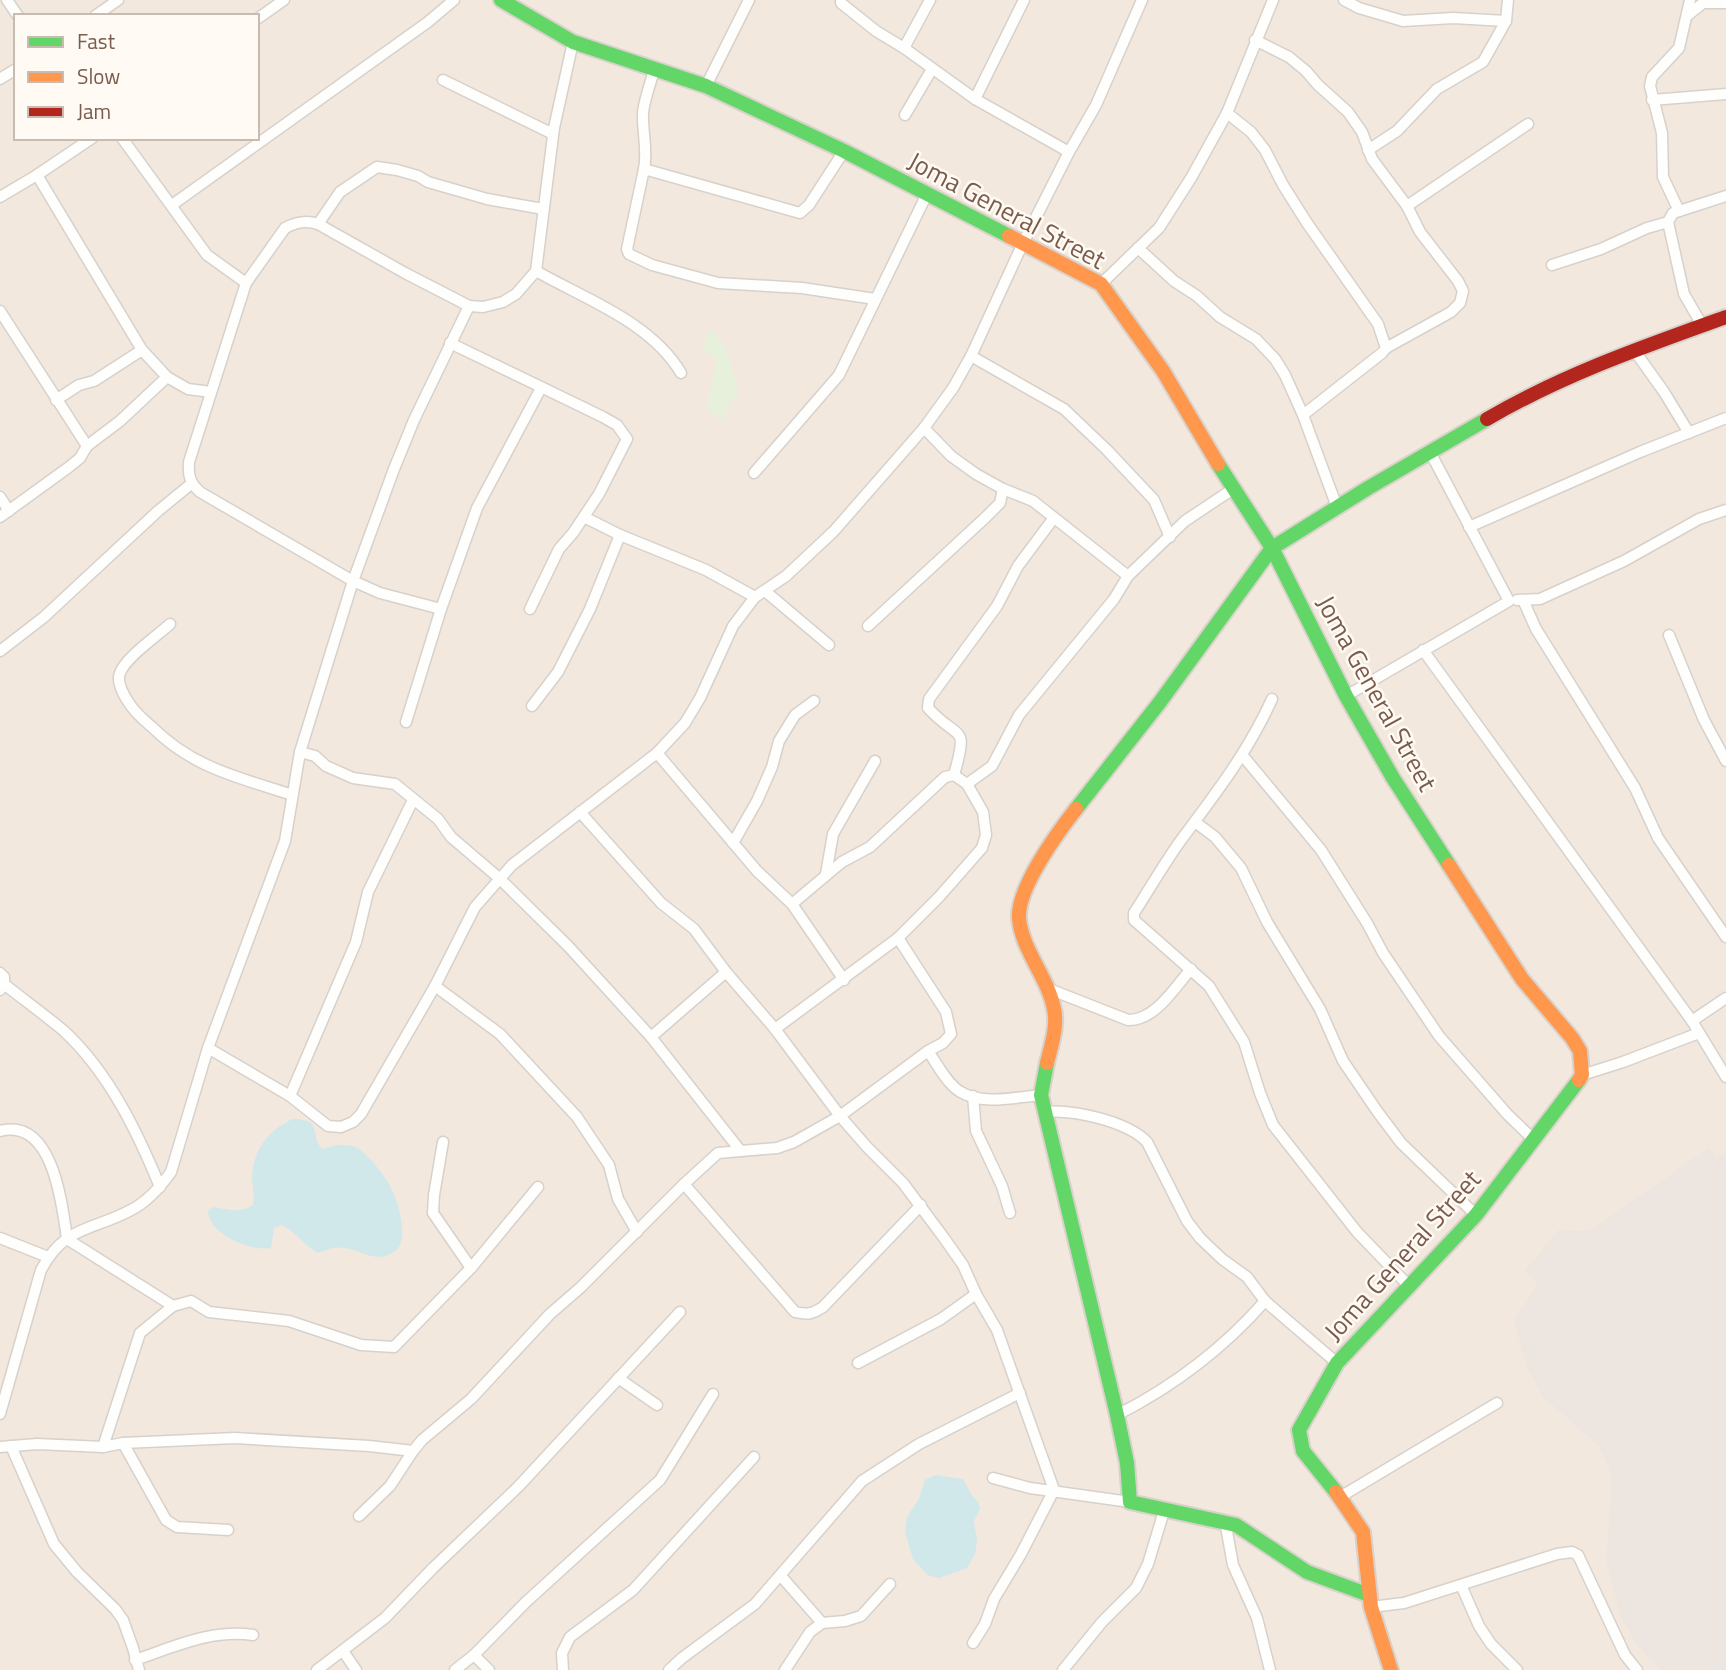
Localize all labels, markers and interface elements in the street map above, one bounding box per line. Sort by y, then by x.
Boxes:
legend [14,14,259,140]
text: Fast [77,25,116,57]
text: Slow [77,60,120,92]
text: Jam [77,95,111,127]
street label: Joma General Street [901,141,1113,279]
street label: Joma General Street [1307,588,1447,798]
street label: Joma General Street [1314,1161,1490,1349]

